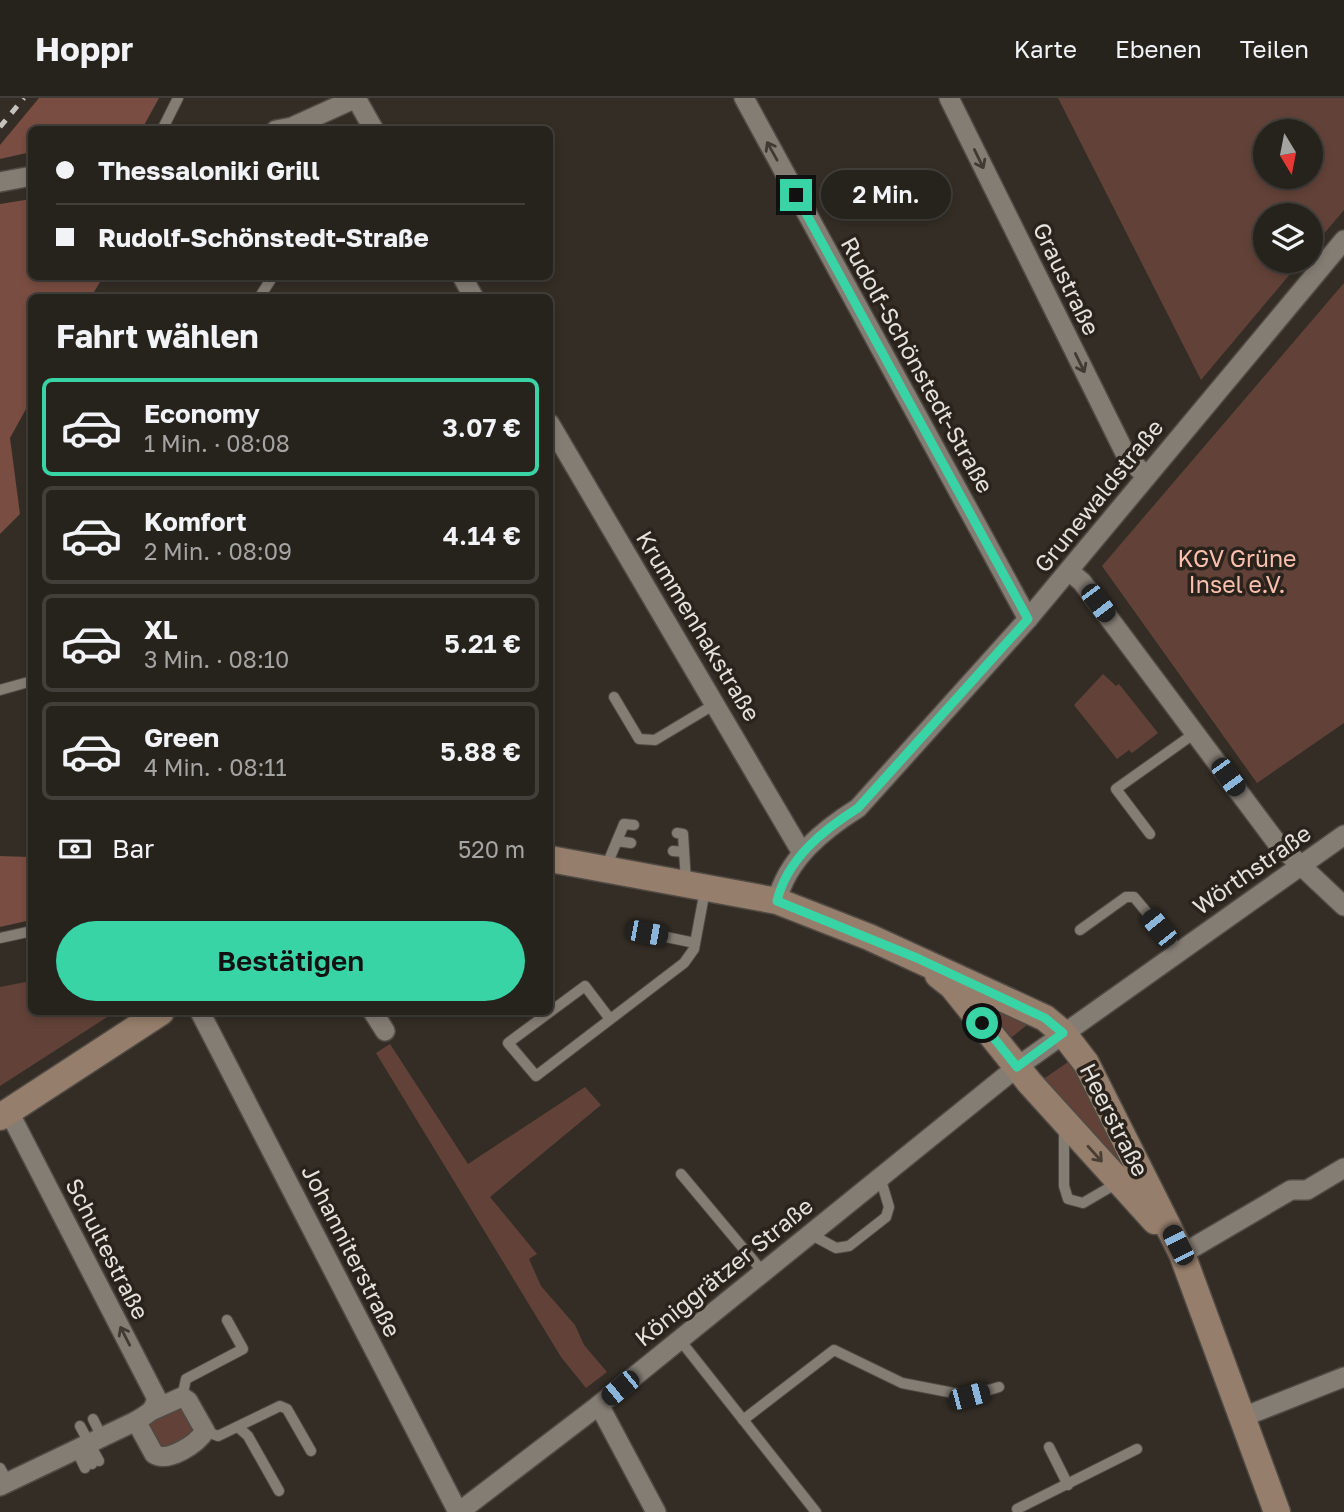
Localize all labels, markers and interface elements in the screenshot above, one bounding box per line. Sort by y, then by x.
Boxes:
text: Hoppr [35,29,133,68]
text: Karte [1014,34,1077,63]
text: Ebenen [1115,34,1202,63]
text: Teilen [1240,34,1309,63]
north arrow [1253,119,1323,189]
map controls [1253,119,1323,273]
one-way arrow [765,141,779,161]
one-way arrow [973,148,987,169]
text: Thessaloniki Grill [98,155,320,186]
callout: 2 Min. [820,170,950,220]
route end [780,179,812,211]
text: 2 Min. [852,180,920,208]
button: layers [1253,203,1323,273]
street label: Graustraße [1028,218,1106,339]
text: Rudolf-Schönstedt-Straße [98,222,429,253]
street label: Rudolf-Schönstedt-Straße [836,232,1000,497]
text: Fahrt wählen [56,317,259,355]
one-way arrow [1074,352,1088,373]
icon: car [60,396,123,459]
text: Economy [144,398,260,429]
text: 3.07 € [442,412,521,443]
street label: Grunewaldstraße [1028,413,1168,577]
text: 1 Min. · 08:08 [144,429,290,457]
icon: car [60,504,123,567]
text: Komfort [144,506,247,537]
text: 4.14 € [443,520,521,551]
street label: Krummenhakstraße [631,525,767,726]
text: 2 Min. · 08:09 [144,537,292,565]
park label: KGV Grüne Insel e.V. [1178,544,1296,598]
car [1077,580,1120,626]
icon: car [60,612,123,675]
text: XL [144,614,178,645]
text: 5.21 € [444,628,521,659]
text: 3 Min. · 08:10 [144,645,289,673]
icon: car [60,720,123,783]
text: Green [144,722,219,753]
text: 5.88 € [440,736,521,767]
text: 4 Min. · 08:11 [144,753,287,781]
car [1208,754,1249,800]
street label: Wörthstraße [1187,818,1316,920]
icon: cash [56,830,94,868]
text: Bar [112,833,154,864]
text: 520 m [458,835,525,863]
car [1138,905,1181,951]
car [625,919,670,947]
button: Bestätigen [56,921,525,1001]
route start [966,1007,998,1039]
street label: Heerstraße [1075,1058,1155,1181]
one-way arrow [1086,1145,1102,1163]
street label: Johanniterstraße [296,1160,407,1341]
street label: Schultestraße [60,1173,155,1324]
street label: Königgrätzer Straße [629,1191,818,1352]
car [1160,1222,1197,1268]
one-way arrow [117,1326,131,1347]
car [598,1367,643,1409]
car [946,1380,993,1412]

